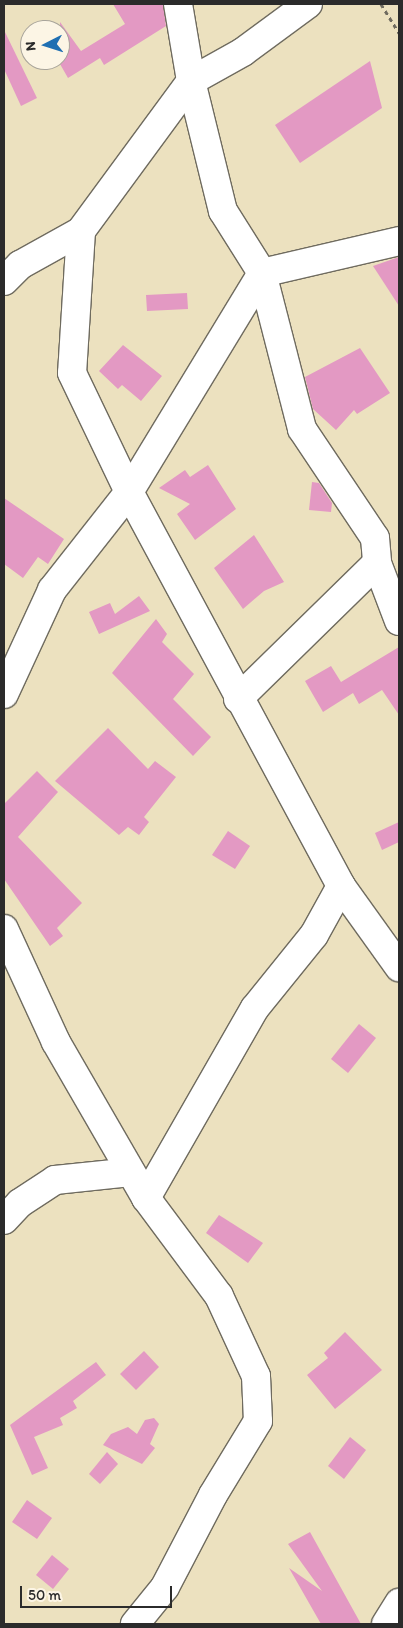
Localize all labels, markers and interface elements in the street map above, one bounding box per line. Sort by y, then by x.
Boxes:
north arrow [20,20,70,70]
text: N [22,41,39,52]
scale bar [22,1576,175,1608]
text: 50 m [28,1586,61,1604]

